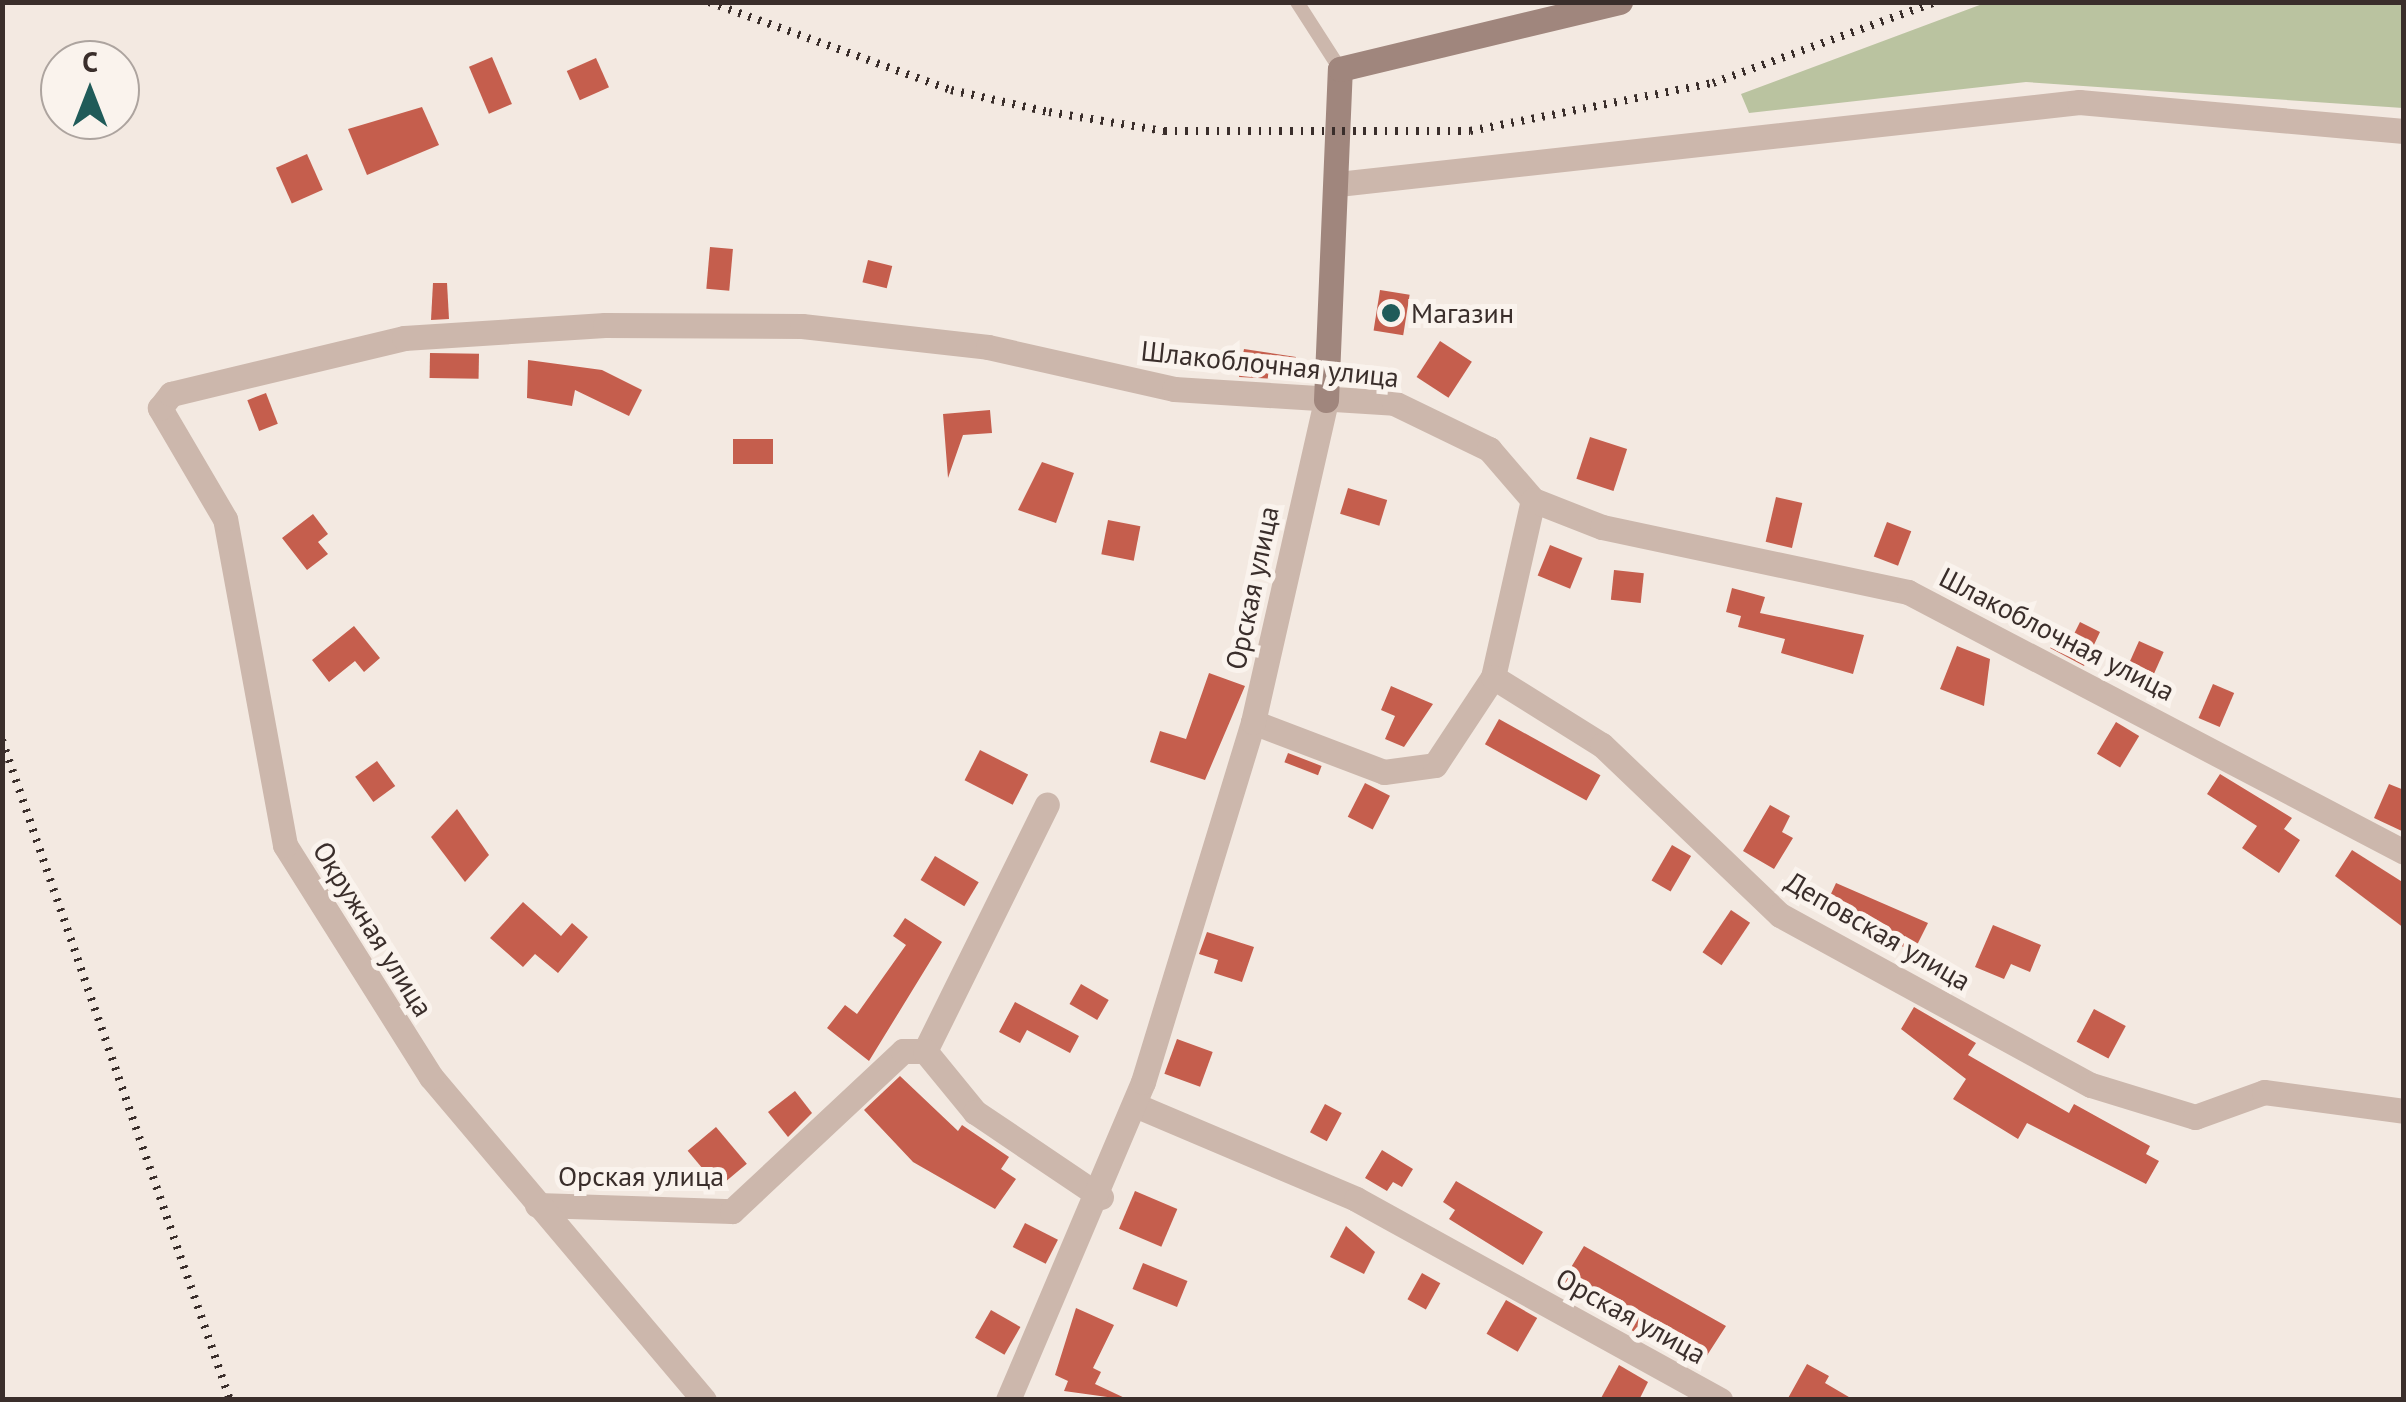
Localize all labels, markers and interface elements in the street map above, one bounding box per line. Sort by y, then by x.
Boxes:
north arrow [40,40,140,140]
text: С [82,43,98,80]
place label: Магазин [1411,296,1514,330]
marker: Магазин [1380,302,1402,324]
street label: Шлакоблочная улица [1139,334,1401,394]
street label: Орская улица [1218,503,1286,673]
street label: Шлакоблочная улица [1934,560,2180,708]
street label: Окружная улица [306,835,440,1023]
street label: Деповская улица [1779,864,1977,998]
street label: Орская улица [558,1159,724,1193]
street label: Орская улица [1550,1261,1712,1371]

